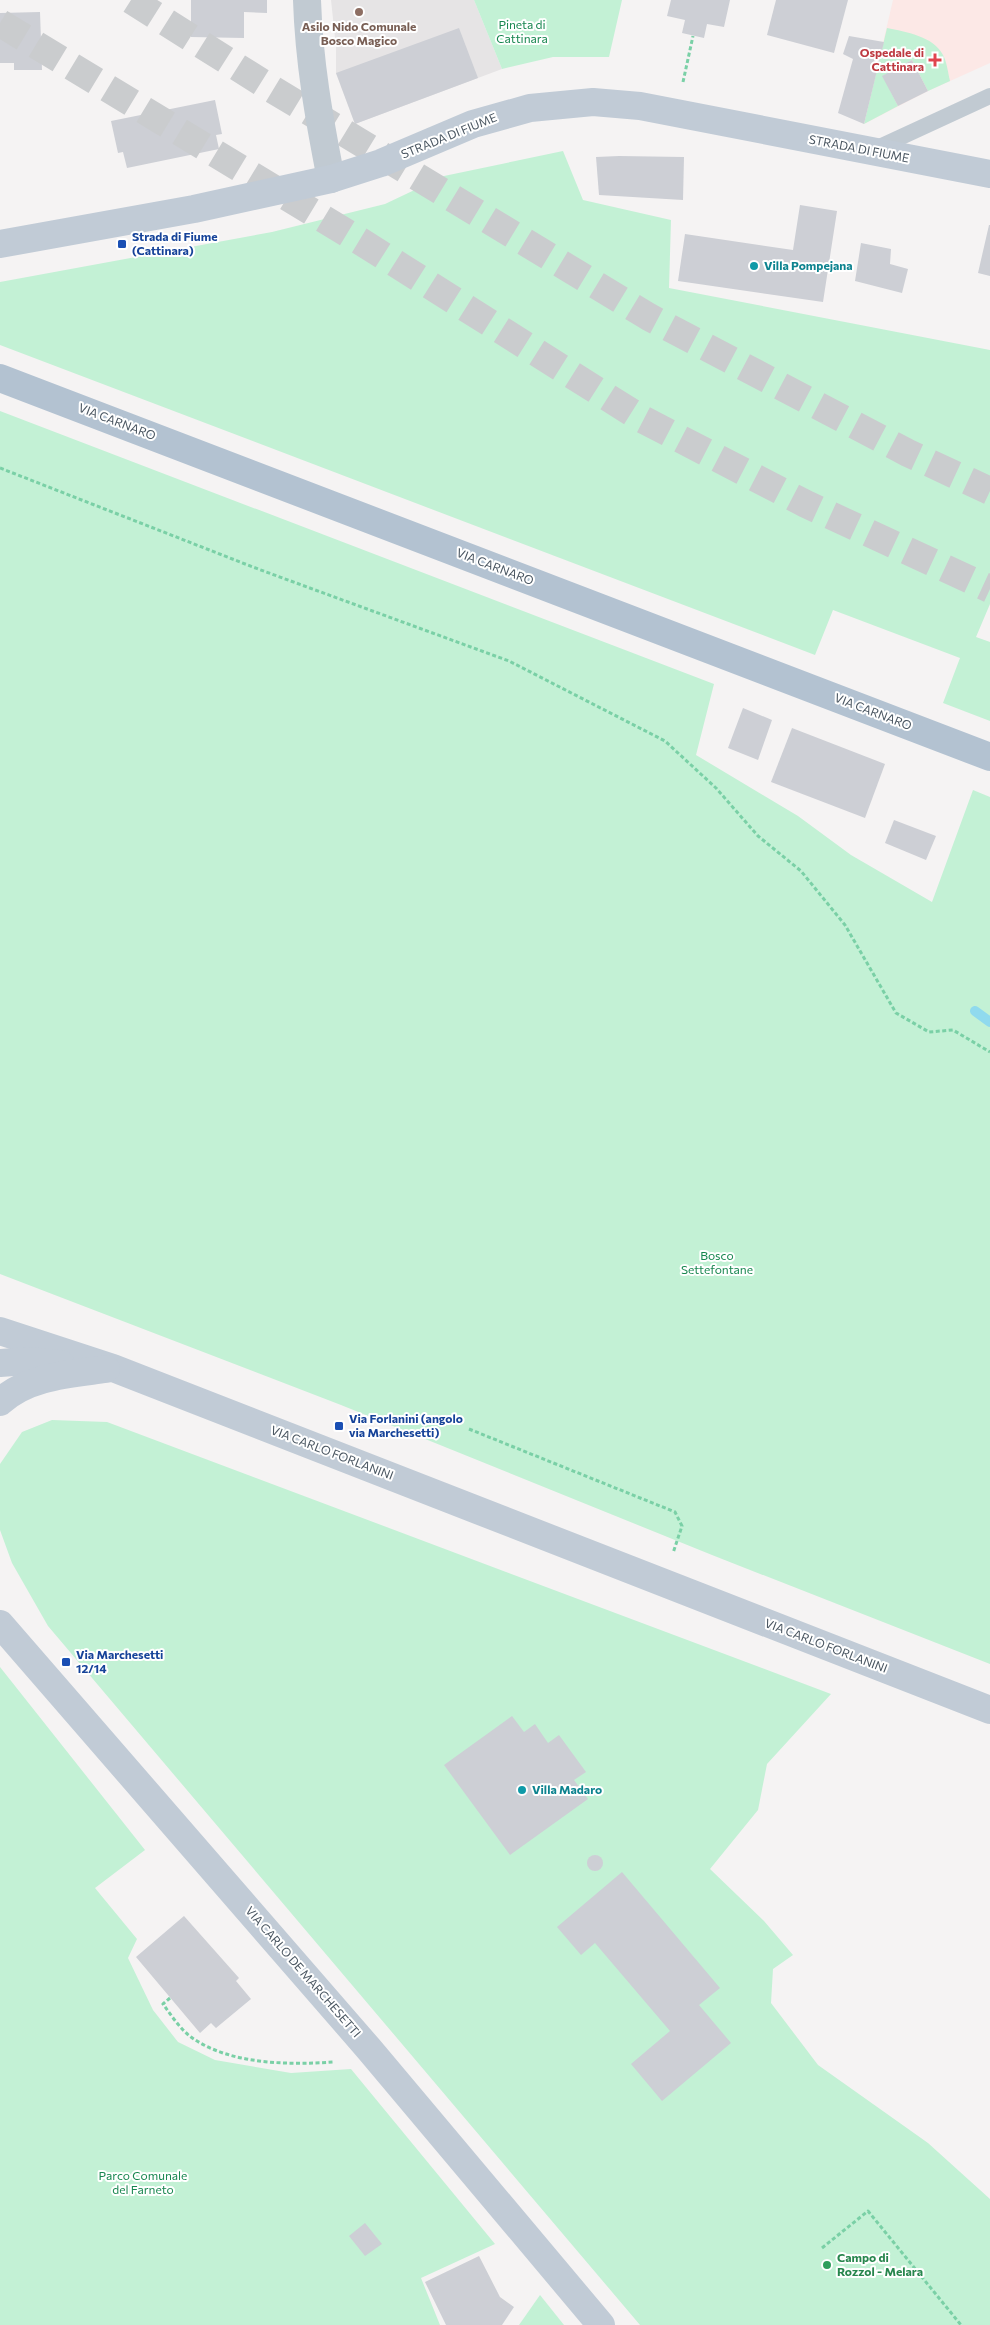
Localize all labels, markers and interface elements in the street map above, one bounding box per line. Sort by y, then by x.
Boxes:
marker: Asilo Nido Comunale Bosco Magico [353,6,365,18]
park label: Pineta di Cattinara [496,17,548,45]
place label: Asilo Nido Comunale Bosco Magico [302,19,416,47]
place label: Ospedale di Cattinara [860,45,924,73]
marker: Ospedale di Cattinara [928,53,942,67]
street label: STRADA DI FIUME [399,109,498,161]
street label: STRADA DI FIUME [808,131,911,165]
place label: Strada di Fiume (Cattinara) [132,229,218,257]
marker: Strada di Fiume (Cattinara) [116,238,128,250]
place label: Villa Pompejana [764,258,853,272]
marker: Villa Pompejana [748,260,760,272]
street label: VIA CARNARO [77,400,158,442]
street label: VIA CARNARO [455,545,536,587]
street label: VIA CARNARO [833,690,914,732]
park label: Bosco Settefontane [681,1248,753,1276]
place label: Via Forlanini (angolo via Marchesetti) [349,1411,463,1439]
marker: Via Forlanini (angolo via Marchesetti) [333,1420,345,1432]
street label: VIA CARLO FORLANINI [269,1422,396,1482]
street label: VIA CARLO FORLANINI [763,1615,890,1675]
place label: Via Marchesetti 12/14 [76,1647,163,1675]
marker: Via Marchesetti 12/14 [60,1656,72,1668]
place label: Villa Madaro [532,1782,602,1796]
marker: Villa Madaro [516,1784,528,1796]
street label: VIA CARLO DE MARCHESETTI [243,1903,364,2040]
park label: Parco Comunale del Farneto [99,2168,187,2196]
place label: Campo di Rozzol - Melara [837,2250,923,2278]
marker: Campo di Rozzol - Melara [821,2259,833,2271]

